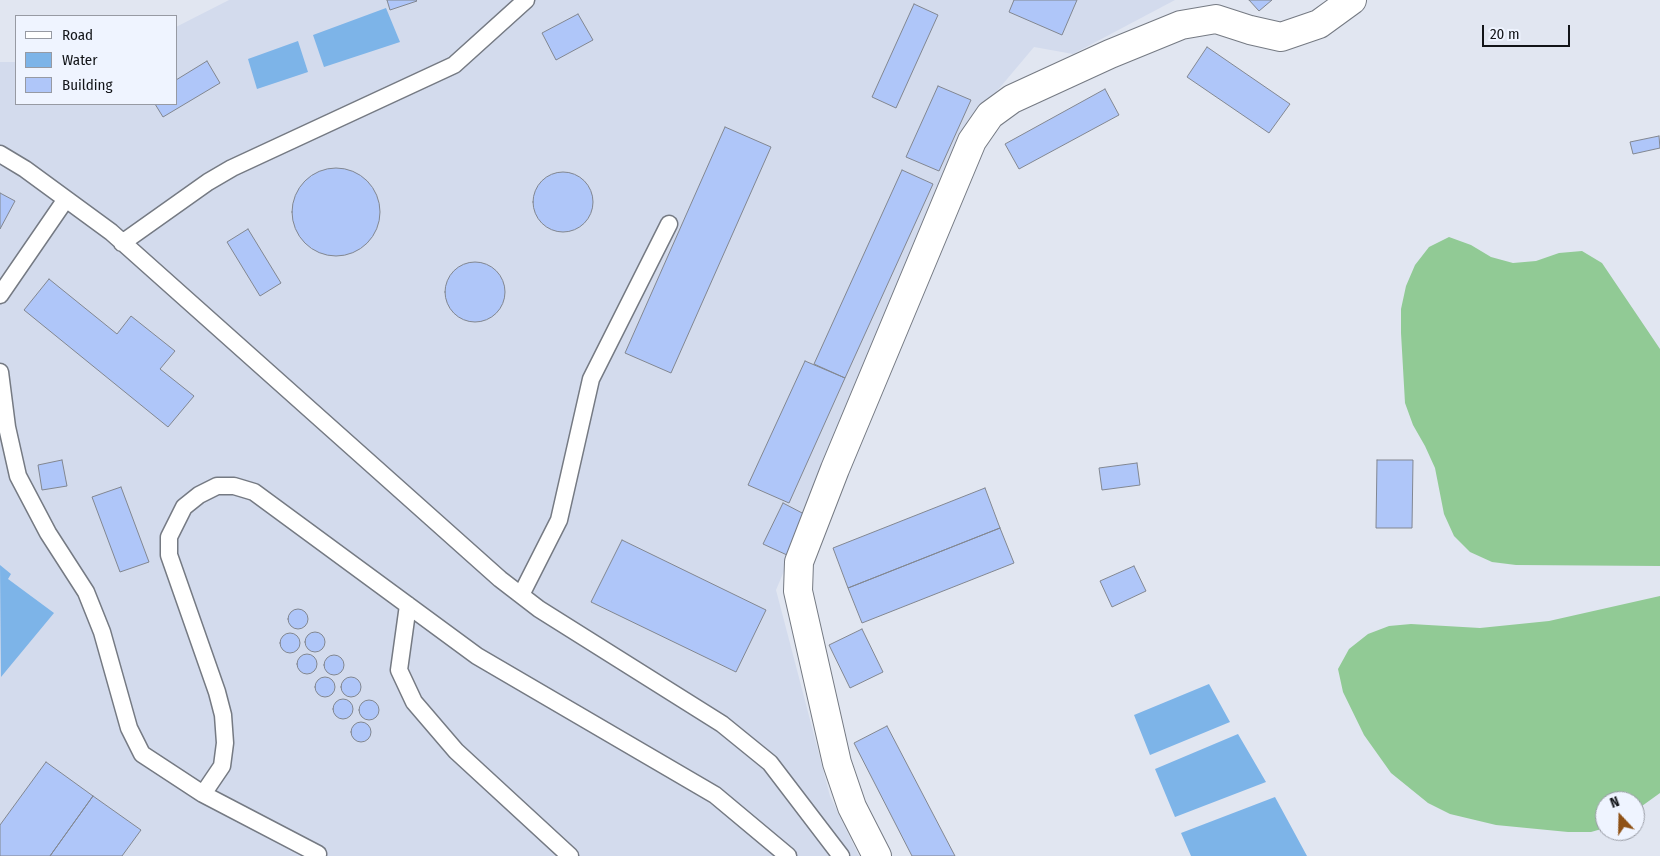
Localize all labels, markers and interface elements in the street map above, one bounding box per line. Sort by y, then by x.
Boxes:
legend [15,15,178,105]
scale bar [1485,15,1572,47]
text: 20 m [1490,25,1520,43]
text: Road [62,26,93,44]
text: Water [62,51,97,69]
text: Building [62,76,113,94]
north arrow [1595,791,1645,841]
text: N [1608,793,1622,812]

